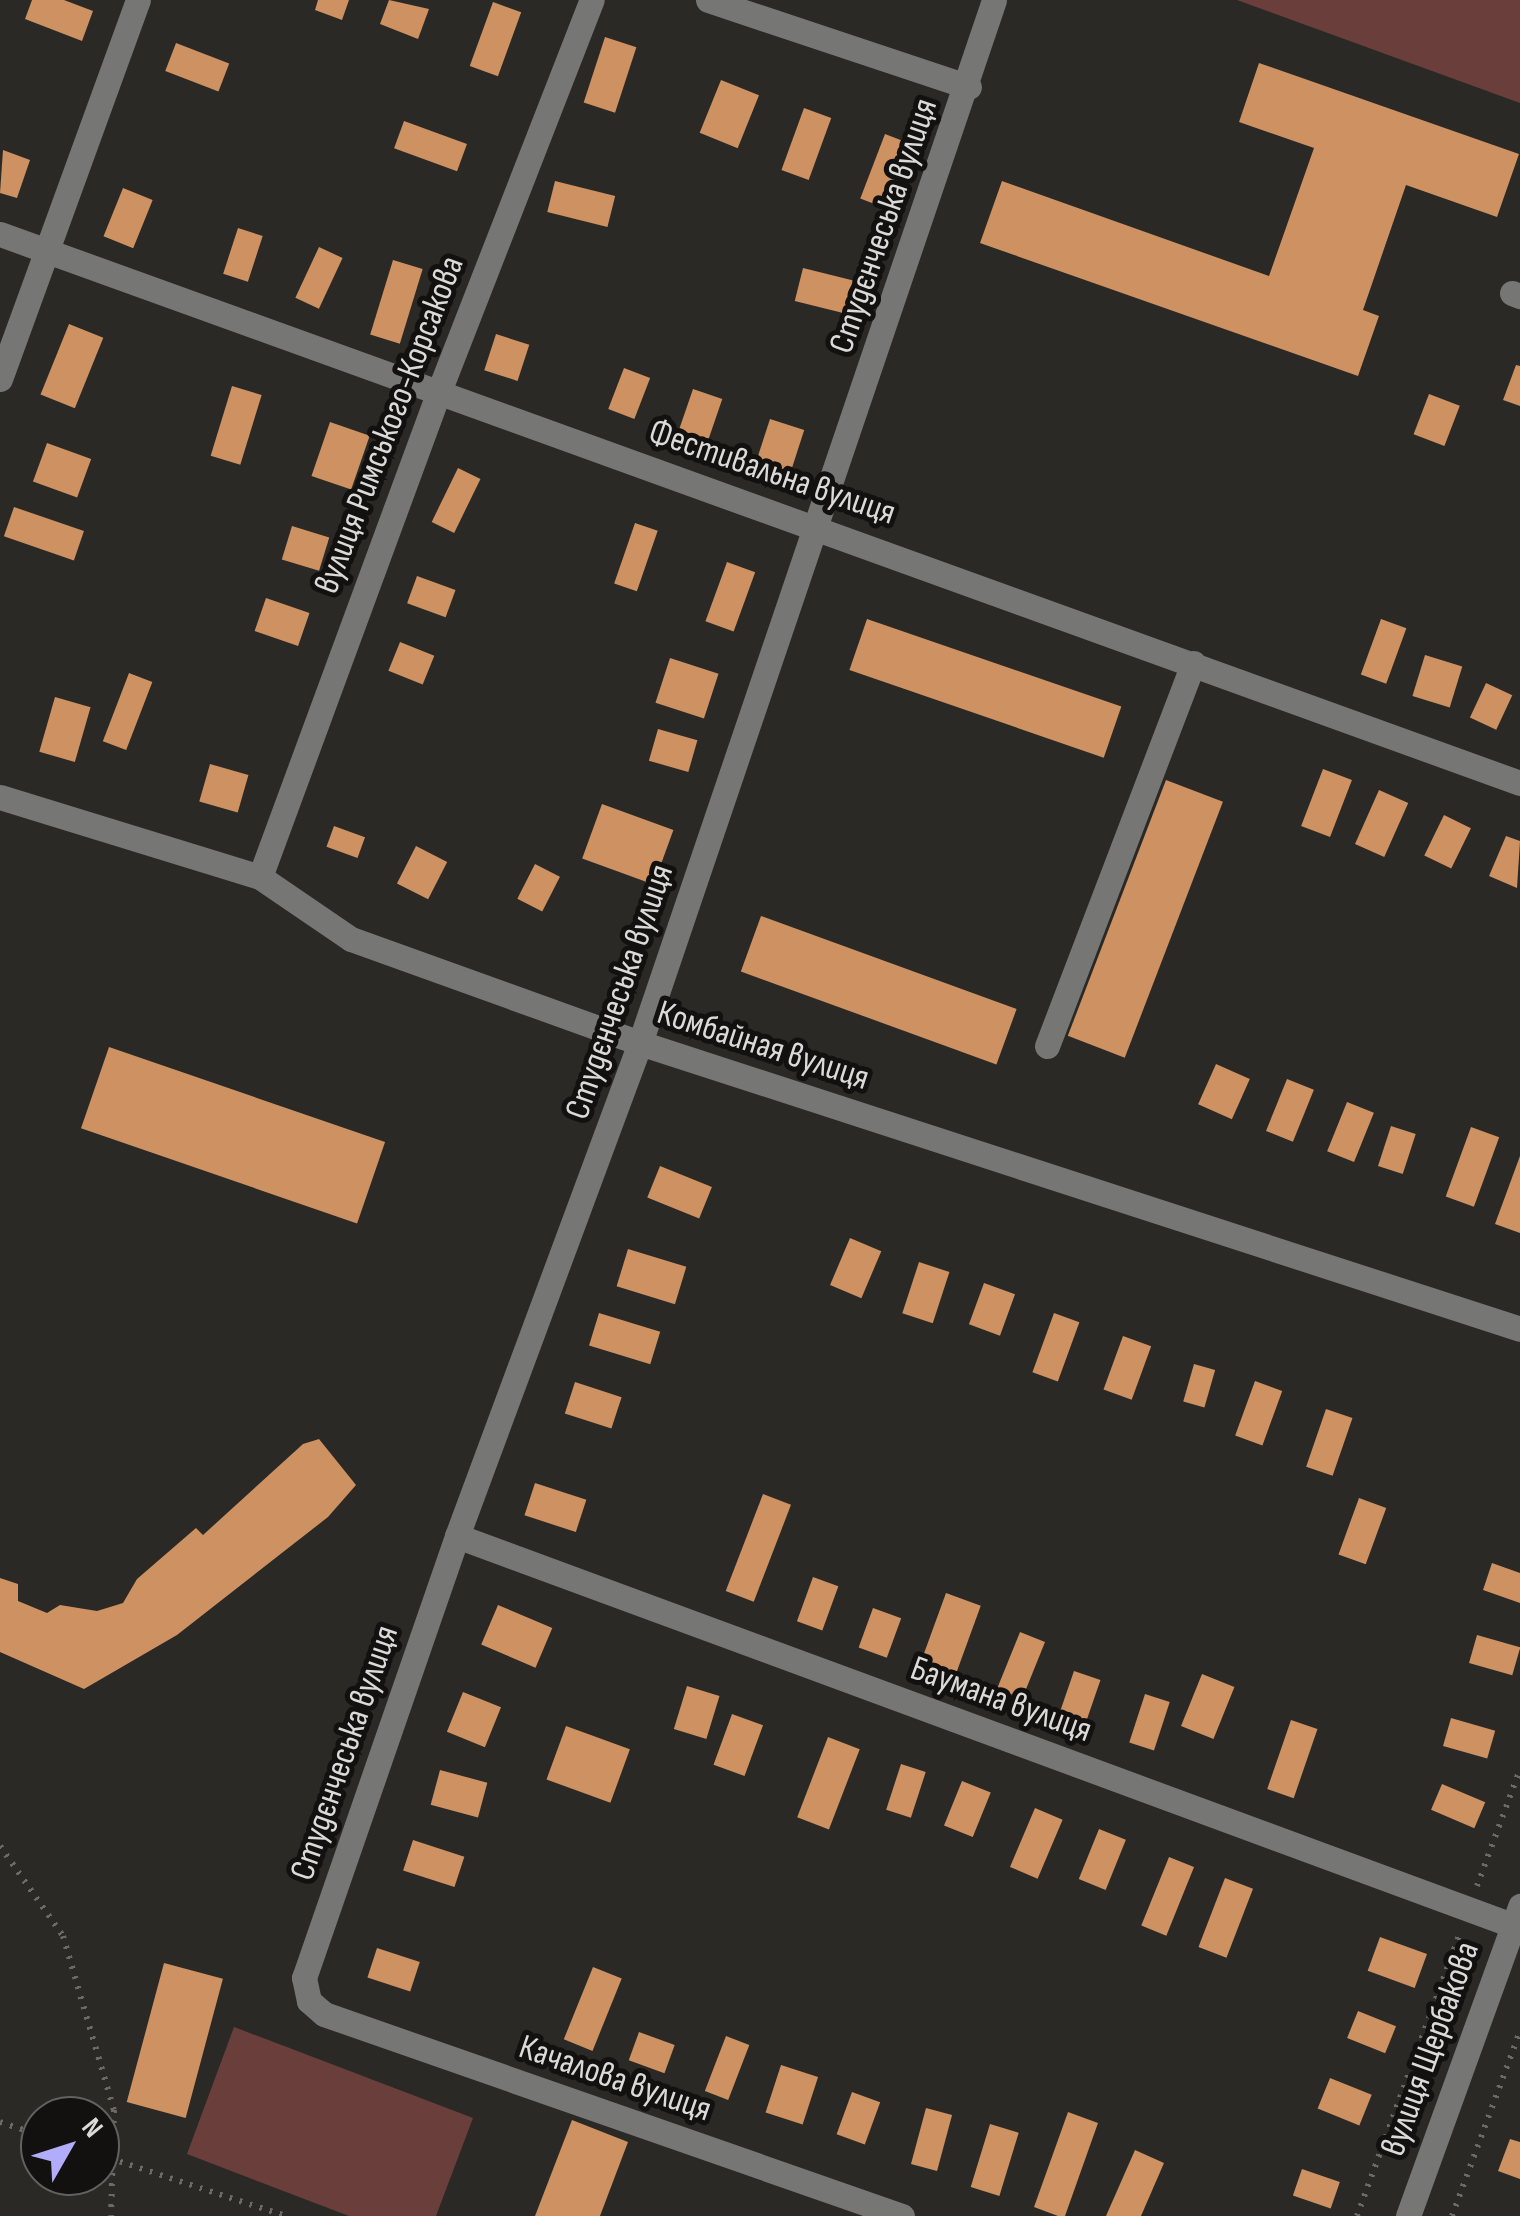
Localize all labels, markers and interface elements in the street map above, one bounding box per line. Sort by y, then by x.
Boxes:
street label: Студєнчеська вулиця [821,93,947,359]
street label: вулиця Римського-Корсакова [306,251,474,599]
street label: Фестивальна вулиця [643,411,901,535]
street label: Студєнчеська вулиця [557,859,683,1125]
street label: Комбайная вулиця [652,992,874,1100]
street label: Студєнчеська вулиця [282,1620,408,1886]
street label: Баумана вулиця [905,1648,1097,1752]
street label: вулиця Щербакова [1373,1936,1489,2162]
street label: Качалова вулиця [513,2027,717,2131]
north arrow [20,2096,120,2196]
text: N [75,2112,110,2144]

